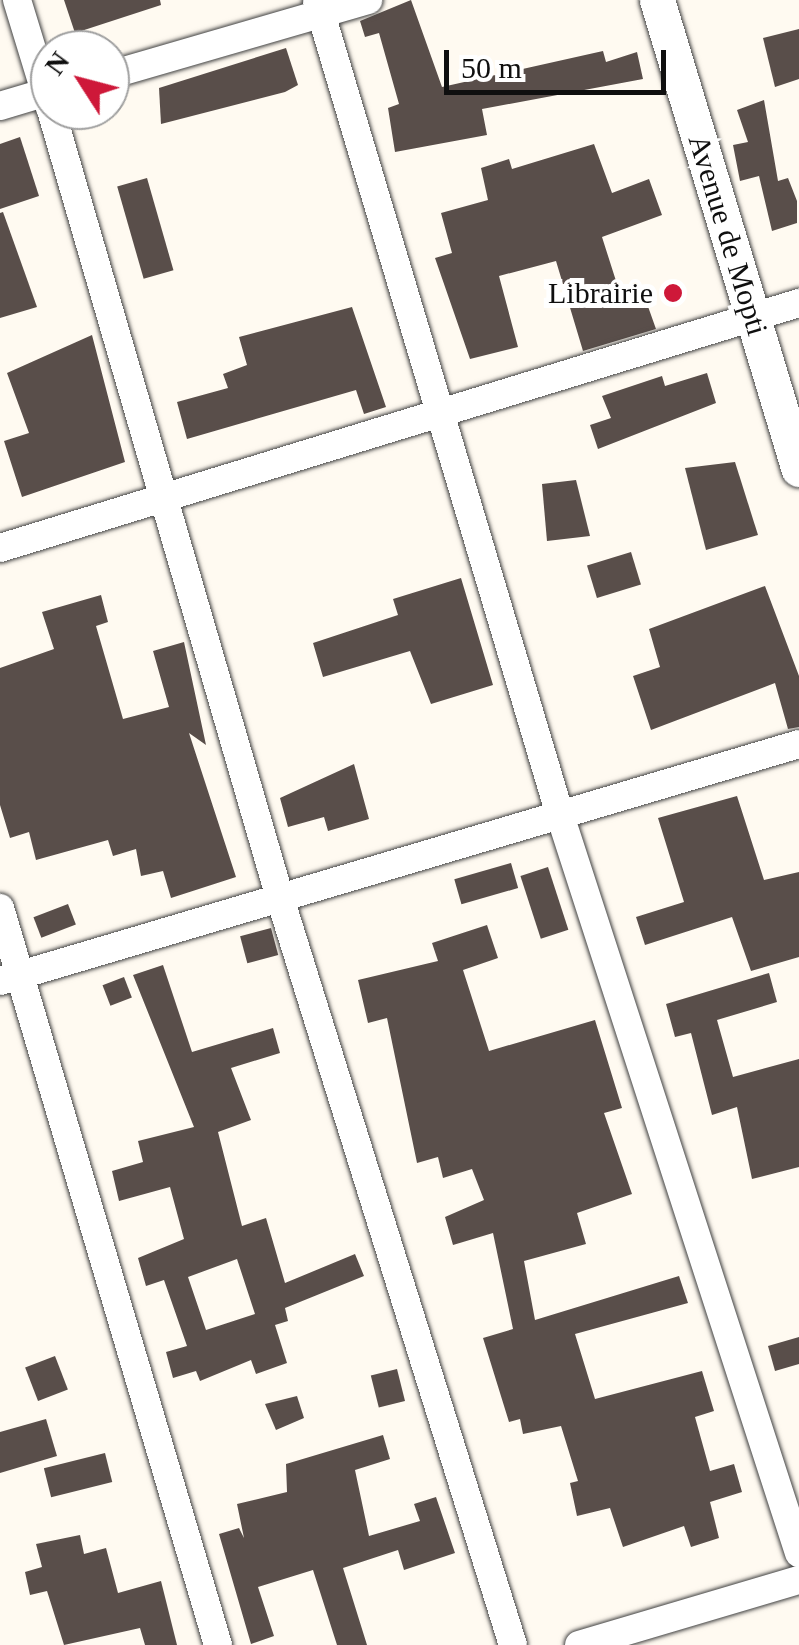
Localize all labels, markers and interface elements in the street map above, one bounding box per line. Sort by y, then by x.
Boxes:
north arrow [30,30,130,130]
scale bar [449,30,672,92]
text: N [38,46,75,81]
text: 50 m [461,51,522,84]
street label: Avenue de Mopti [680,130,776,340]
place label: Librairie [548,275,653,311]
marker: Librairie [662,282,684,304]

